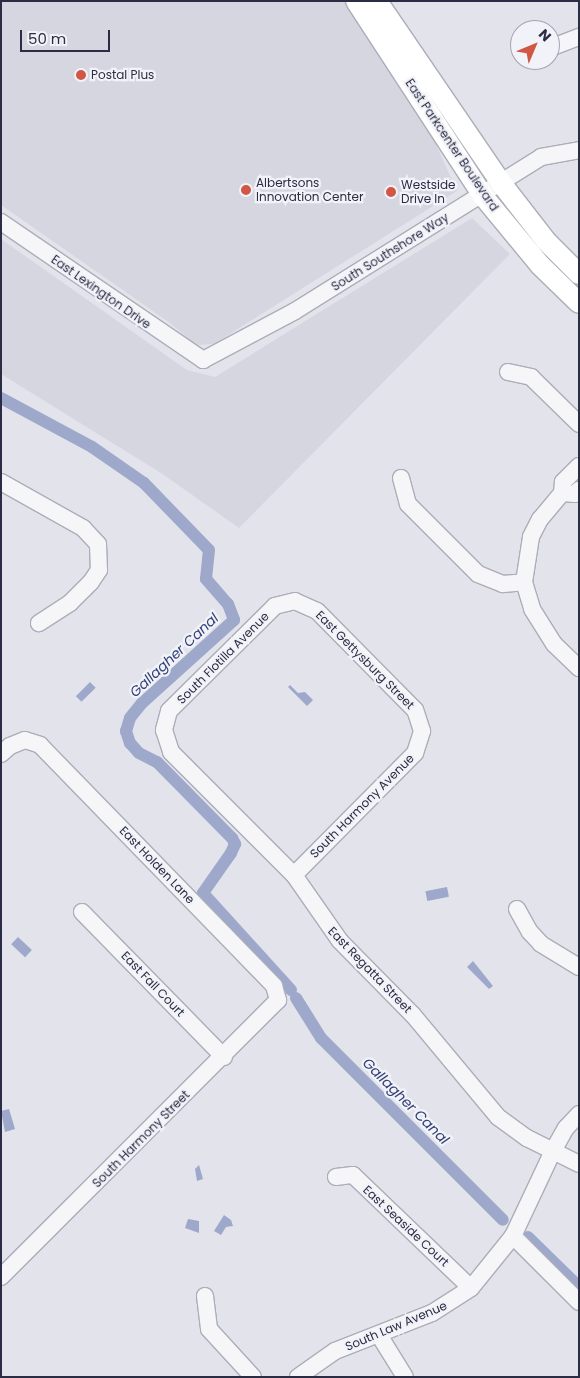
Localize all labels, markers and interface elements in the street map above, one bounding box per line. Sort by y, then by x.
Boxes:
scale bar [22,20,112,52]
north arrow [510,20,560,70]
text: N [534,24,556,46]
text: 50 m [28,28,66,49]
place label: Postal Plus [91,68,154,82]
marker: Postal Plus [75,69,87,81]
street label: East Parkcenter Boulevard [402,76,502,214]
place label: Albertsons Innovation Center [256,176,363,204]
place label: Westside Drive In [401,178,456,206]
marker: Albertsons Innovation Center [240,184,252,196]
marker: Westside Drive In [385,186,397,198]
street label: South Southshore Way [329,210,451,294]
street label: East Lexington Drive [48,252,154,332]
street label: East Gettysburg Street [313,608,417,712]
street label: South Flotilla Avenue [174,609,272,707]
water label: Gallagher Canal [126,610,222,700]
street label: South Harmony Avenue [307,751,417,861]
street label: East Holden Lane [116,823,198,907]
street label: East Regatta Street [325,924,415,1016]
street label: East Fall Court [118,948,188,1020]
water label: Gallagher Canal [359,1054,453,1148]
street label: South Harmony Street [89,1087,193,1191]
street label: East Seaside Court [360,1182,452,1270]
street label: South Law Avenue [343,1298,449,1354]

